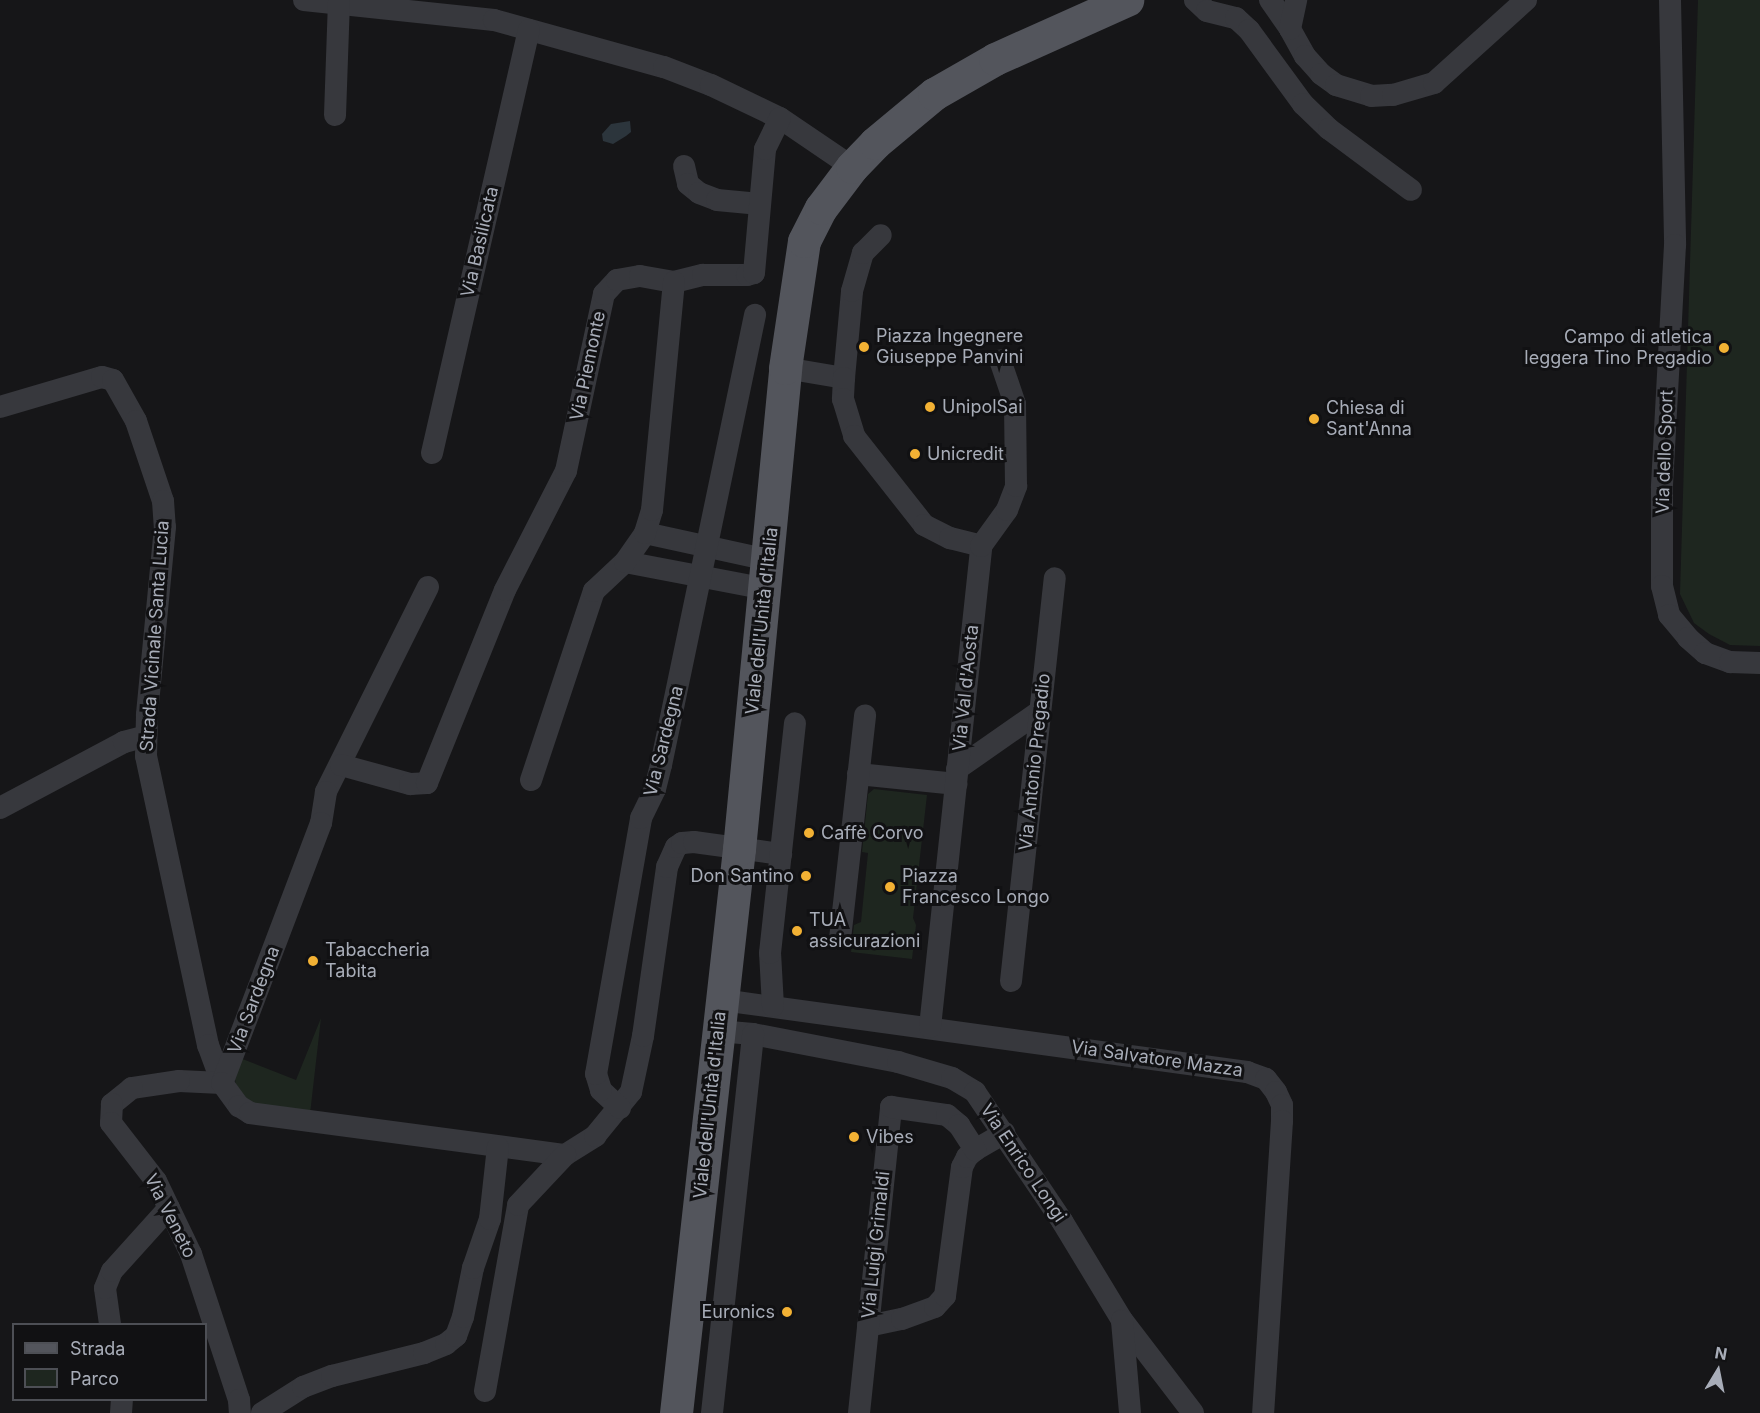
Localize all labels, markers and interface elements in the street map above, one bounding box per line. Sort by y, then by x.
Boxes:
street label: Via Basilicata [457,184,503,300]
street label: Via Piemonte [566,309,610,423]
place label: Piazza Ingegnere Giuseppe Panvini [876,326,1023,368]
place label: Campo di atletica leggera Tino Pregadio [1524,327,1712,370]
marker: Piazza Ingegnere Giuseppe Panvini [857,340,871,354]
marker: Campo di atletica leggera Tino Pregadio [1717,341,1731,355]
street label: Via dello Sport [1652,389,1678,515]
place label: UnipolSai [942,396,1023,418]
place label: Chiesa di Sant'Anna [1326,398,1412,440]
marker: UnipolSai [923,400,937,414]
marker: Chiesa di Sant'Anna [1307,412,1321,426]
place label: Unicredit [927,443,1004,465]
marker: Unicredit [908,447,922,461]
street label: Strada Vicinale Santa Lucia [136,520,174,752]
street label: Viale dell'Unità d'Italia [741,526,783,716]
street label: Via Val d'Aosta [949,624,983,752]
street label: Via Antonio Pregadio [1015,672,1055,852]
street label: Via Sardegna [640,683,688,799]
place label: Caffè Corvo [821,822,923,844]
marker: Caffè Corvo [802,826,816,840]
place label: Don Santino [691,865,794,887]
place label: Piazza Francesco Longo [902,866,1049,908]
marker: Don Santino [799,869,813,883]
marker: Piazza Francesco Longo [883,880,897,894]
place label: TUA assicurazioni [809,910,920,952]
marker: TUA assicurazioni [790,924,804,938]
place label: Tabaccheria Tabita [325,940,430,982]
street label: Via Sardegna [224,943,284,1057]
marker: Tabaccheria Tabita [306,954,320,968]
street label: Viale dell'Unità d'Italia [689,1010,731,1200]
street label: Via Salvatore Mazza [1070,1036,1244,1082]
street label: Via Enrico Longi [975,1100,1071,1226]
place label: Vibes [866,1126,914,1148]
marker: Vibes [847,1130,861,1144]
street label: Via Veneto [140,1170,200,1262]
street label: Via Luigi Grimaldi [858,1170,894,1320]
place label: Euronics [701,1301,775,1323]
marker: Euronics [780,1305,794,1319]
legend [12,1323,207,1401]
text: Strada [70,1338,125,1359]
north arrow [1688,1341,1748,1401]
text: N [1713,1342,1729,1364]
text: Parco [70,1368,119,1389]

